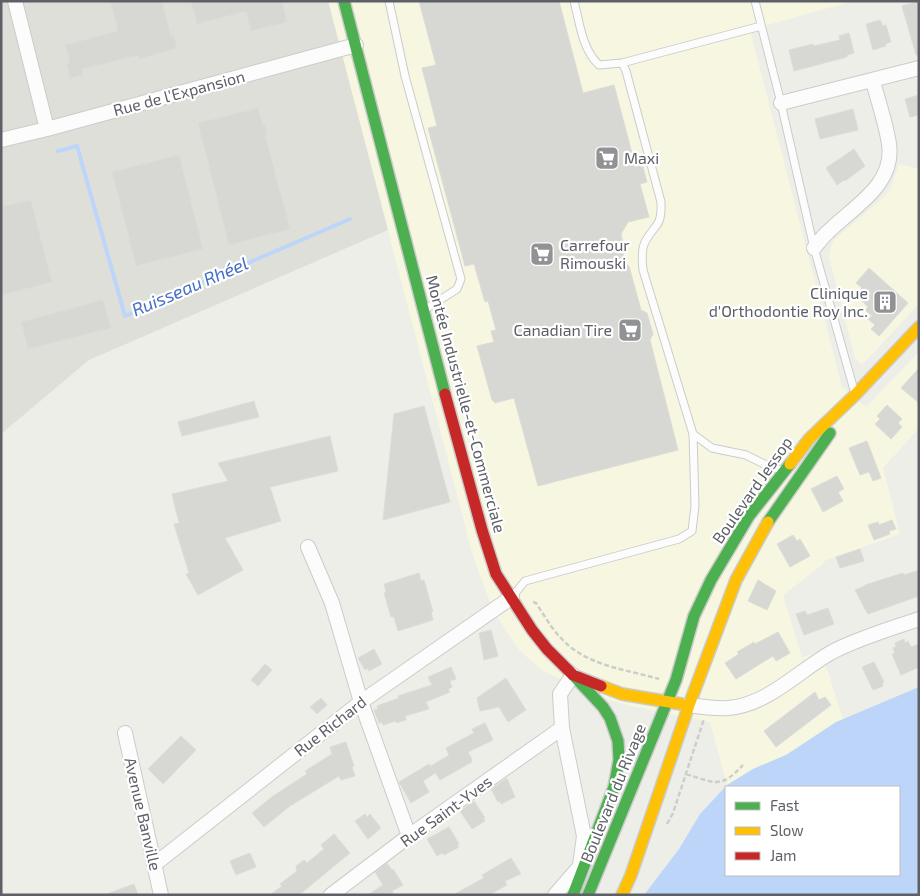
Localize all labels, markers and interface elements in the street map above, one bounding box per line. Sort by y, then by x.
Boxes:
street label: Rue de l'Expansion [111,66,247,119]
supermarket icon: Maxi [594,145,620,171]
place label: Maxi [624,148,659,167]
place label: Carrefour Rimouski [560,235,630,272]
supermarket icon: Carrefour Rimouski [529,241,555,267]
water label: Ruisseau Rhéel [128,252,251,320]
street label: Montée Industrielle-et-Commerciale [423,273,510,535]
place label: Clinique d'Orthodontie Roy Inc. [709,283,868,320]
building icon: Clinique d'Orthodontie Roy Inc. [872,289,898,315]
supermarket icon: Canadian Tire [617,317,643,343]
place label: Canadian Tire [514,320,612,339]
street label: Boulevard Jessop [708,433,795,547]
street label: Rue Richard [290,692,370,760]
street label: Boulevard du Rivage [576,721,649,865]
street label: Avenue Banville [121,755,166,872]
street label: Rue Saint-Yves [396,771,495,850]
legend [725,786,900,876]
text: Fast [770,796,800,814]
text: Slow [770,821,804,839]
text: Jam [770,846,796,864]

